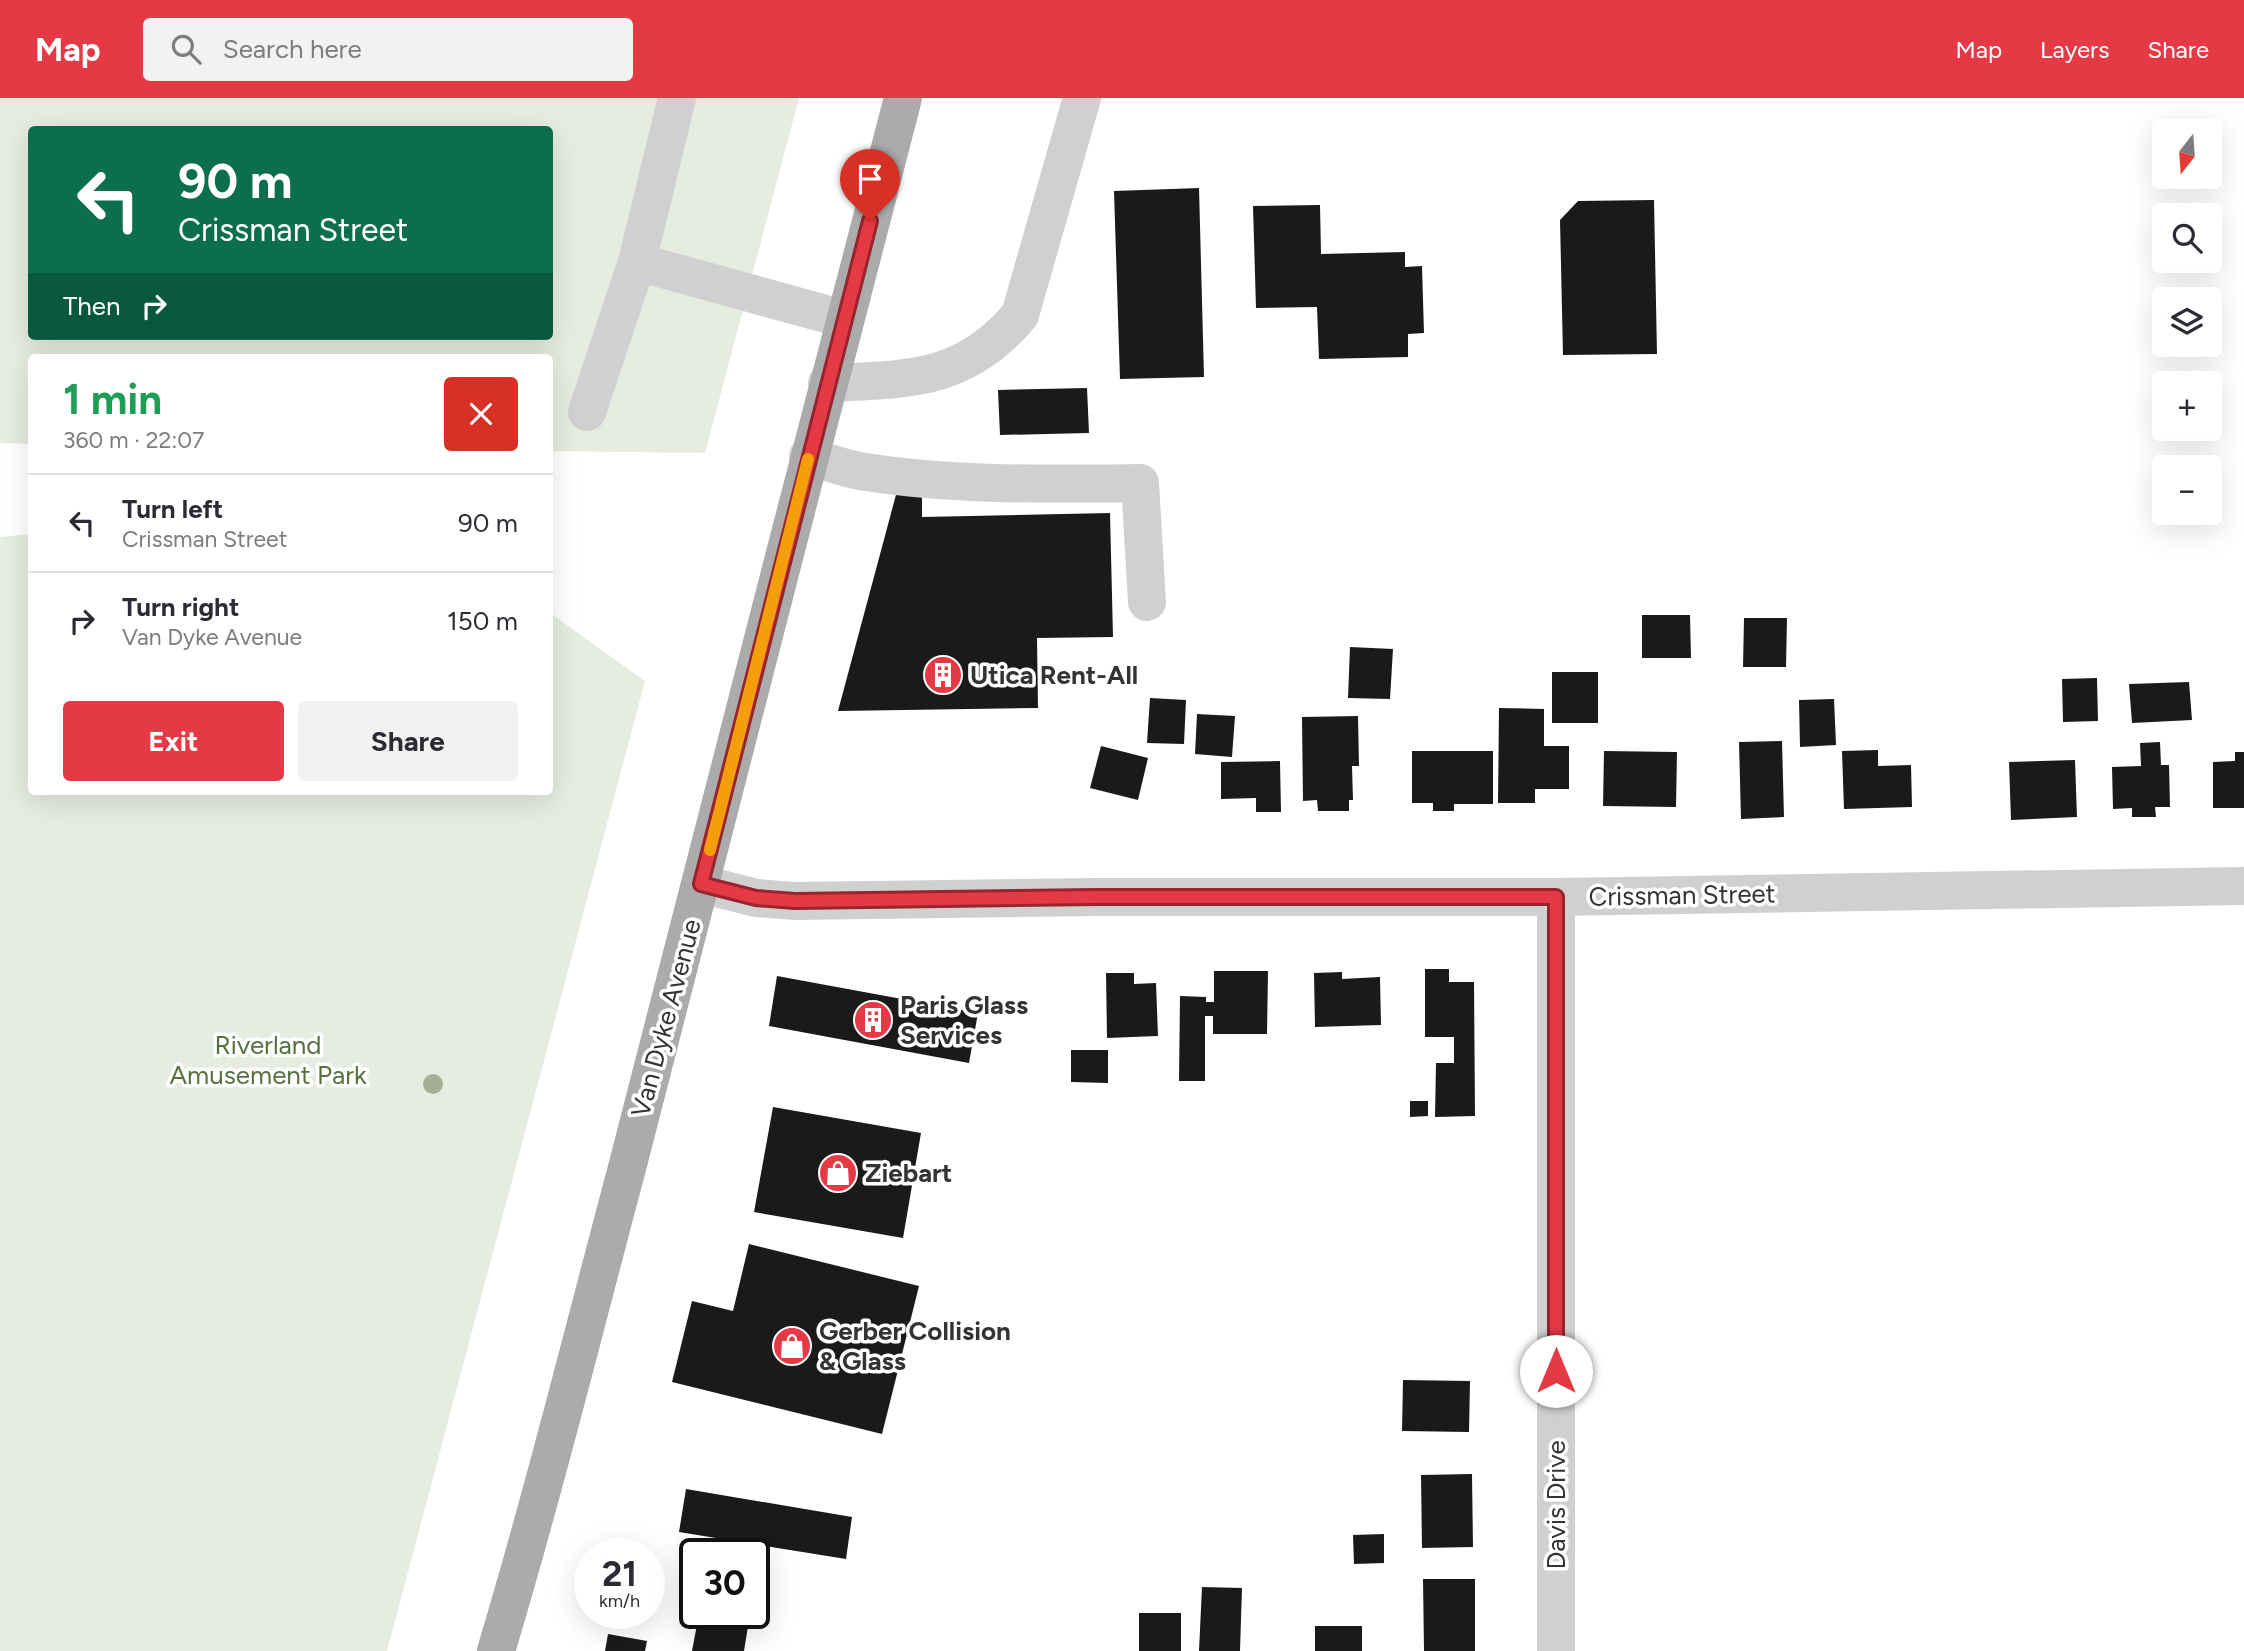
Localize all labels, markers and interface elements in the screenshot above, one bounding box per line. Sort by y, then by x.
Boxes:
search box [143,18,633,81]
text: Map [35,30,101,69]
icon: search [167,30,205,68]
text: Search here [223,33,362,65]
text: Map [1955,35,2002,64]
text: Layers [2040,35,2109,64]
text: Share [2147,35,2209,64]
north arrow [2152,119,2222,189]
map controls [2152,119,2222,525]
pin [840,149,900,221]
text: 90 m [178,151,293,210]
icon: left [63,154,154,245]
icon: arrive [851,160,889,198]
button: search [2152,203,2222,273]
text: Crissman Street [178,211,408,249]
icon: right [135,287,173,325]
button: layers [2152,287,2222,357]
text: Then [63,290,121,322]
button: + [2152,371,2222,441]
text: 1 min [63,374,162,425]
button: close [444,377,518,451]
text: 360 m · 22:07 [63,426,204,454]
button: − [2152,455,2222,525]
text: Turn left [122,493,223,525]
icon: left [63,504,101,542]
text: 90 m [458,507,518,539]
text: Crissman Street [122,525,287,553]
text: Turn right [122,591,239,623]
icon: right [63,602,101,640]
text: 150 m [447,605,518,637]
text: Van Dyke Avenue [122,623,302,651]
building icon: Utica Rent-All [922,654,964,696]
place label: Utica Rent-All [970,659,1138,691]
button: Exit [63,701,284,781]
button: Share [298,701,518,781]
street label: Crissman Street [1588,877,1776,913]
street label: Van Dyke Avenue [624,916,708,1120]
place label: Paris Glass Services [900,989,1028,1051]
building icon: Paris Glass Services [852,999,894,1041]
park label: Riverland Amusement Park [169,1029,367,1091]
shop icon: Ziebart [817,1152,859,1194]
place label: Ziebart [865,1157,952,1189]
place label: Gerber Collision & Glass [819,1315,1011,1377]
shop icon: Gerber Collision & Glass [771,1325,813,1367]
position arrow [1519,1334,1593,1408]
street label: Davis Drive [1540,1440,1572,1570]
speed limit sign: 30 [679,1538,770,1629]
text: 21 [602,1553,637,1595]
text: km/h [599,1590,640,1612]

